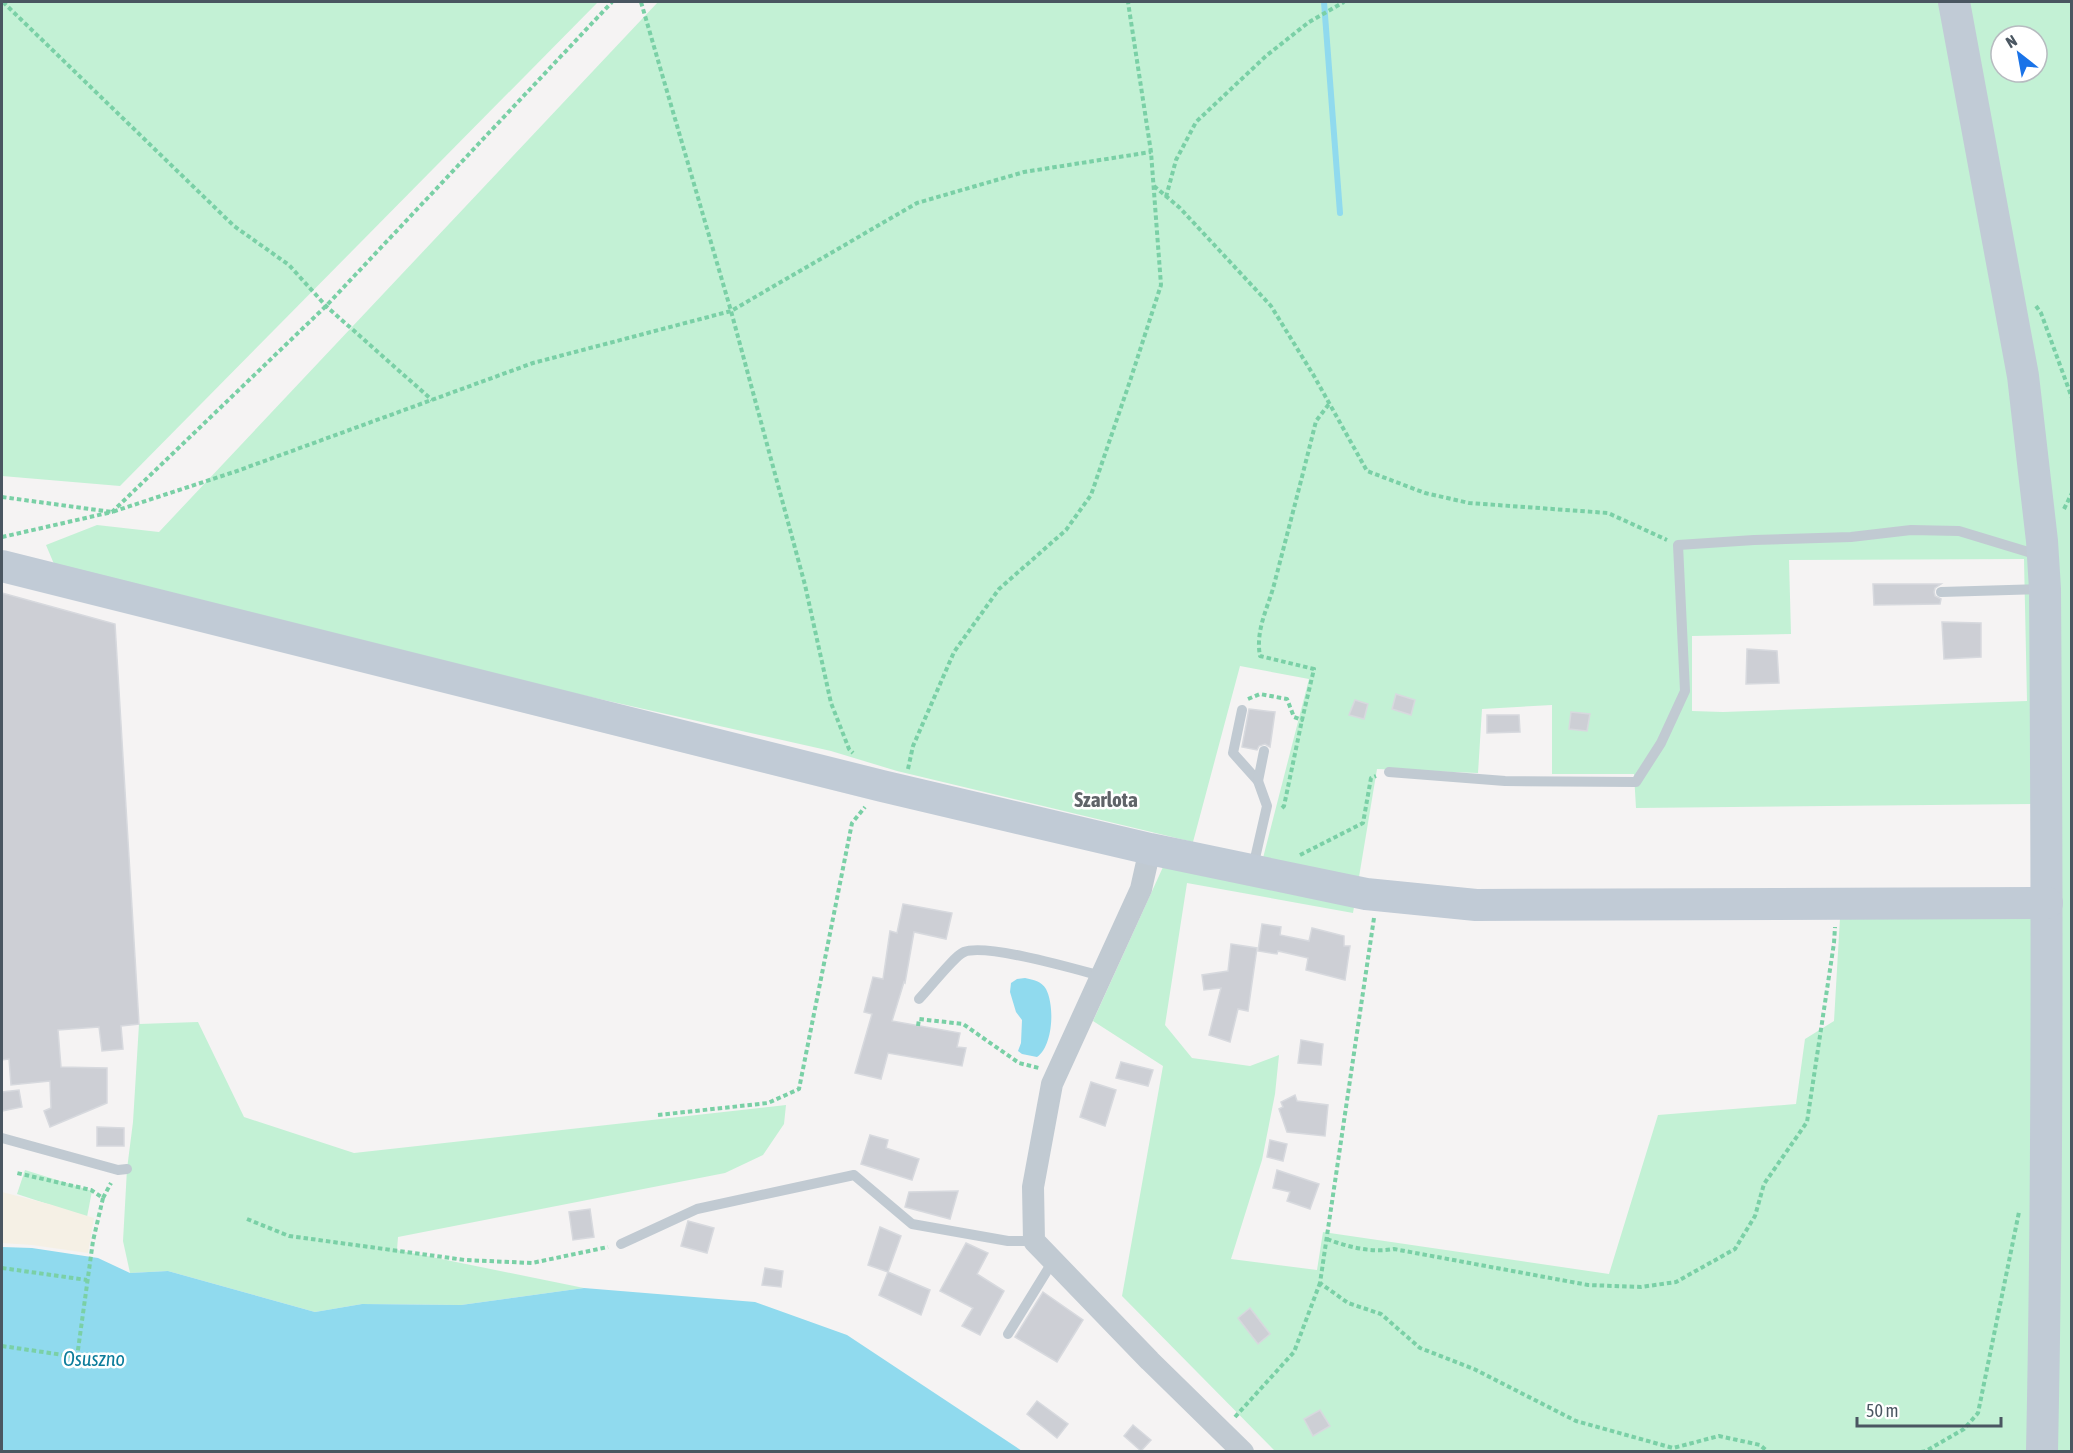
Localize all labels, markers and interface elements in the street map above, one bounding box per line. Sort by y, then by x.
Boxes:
north arrow [1989,24,2049,84]
text: N [2003,31,2020,51]
district label: Szarlota [1074,787,1138,811]
water label: Osuszno [63,1347,125,1370]
scale bar [1857,1390,2001,1428]
text: 50 m [1866,1400,1898,1421]

